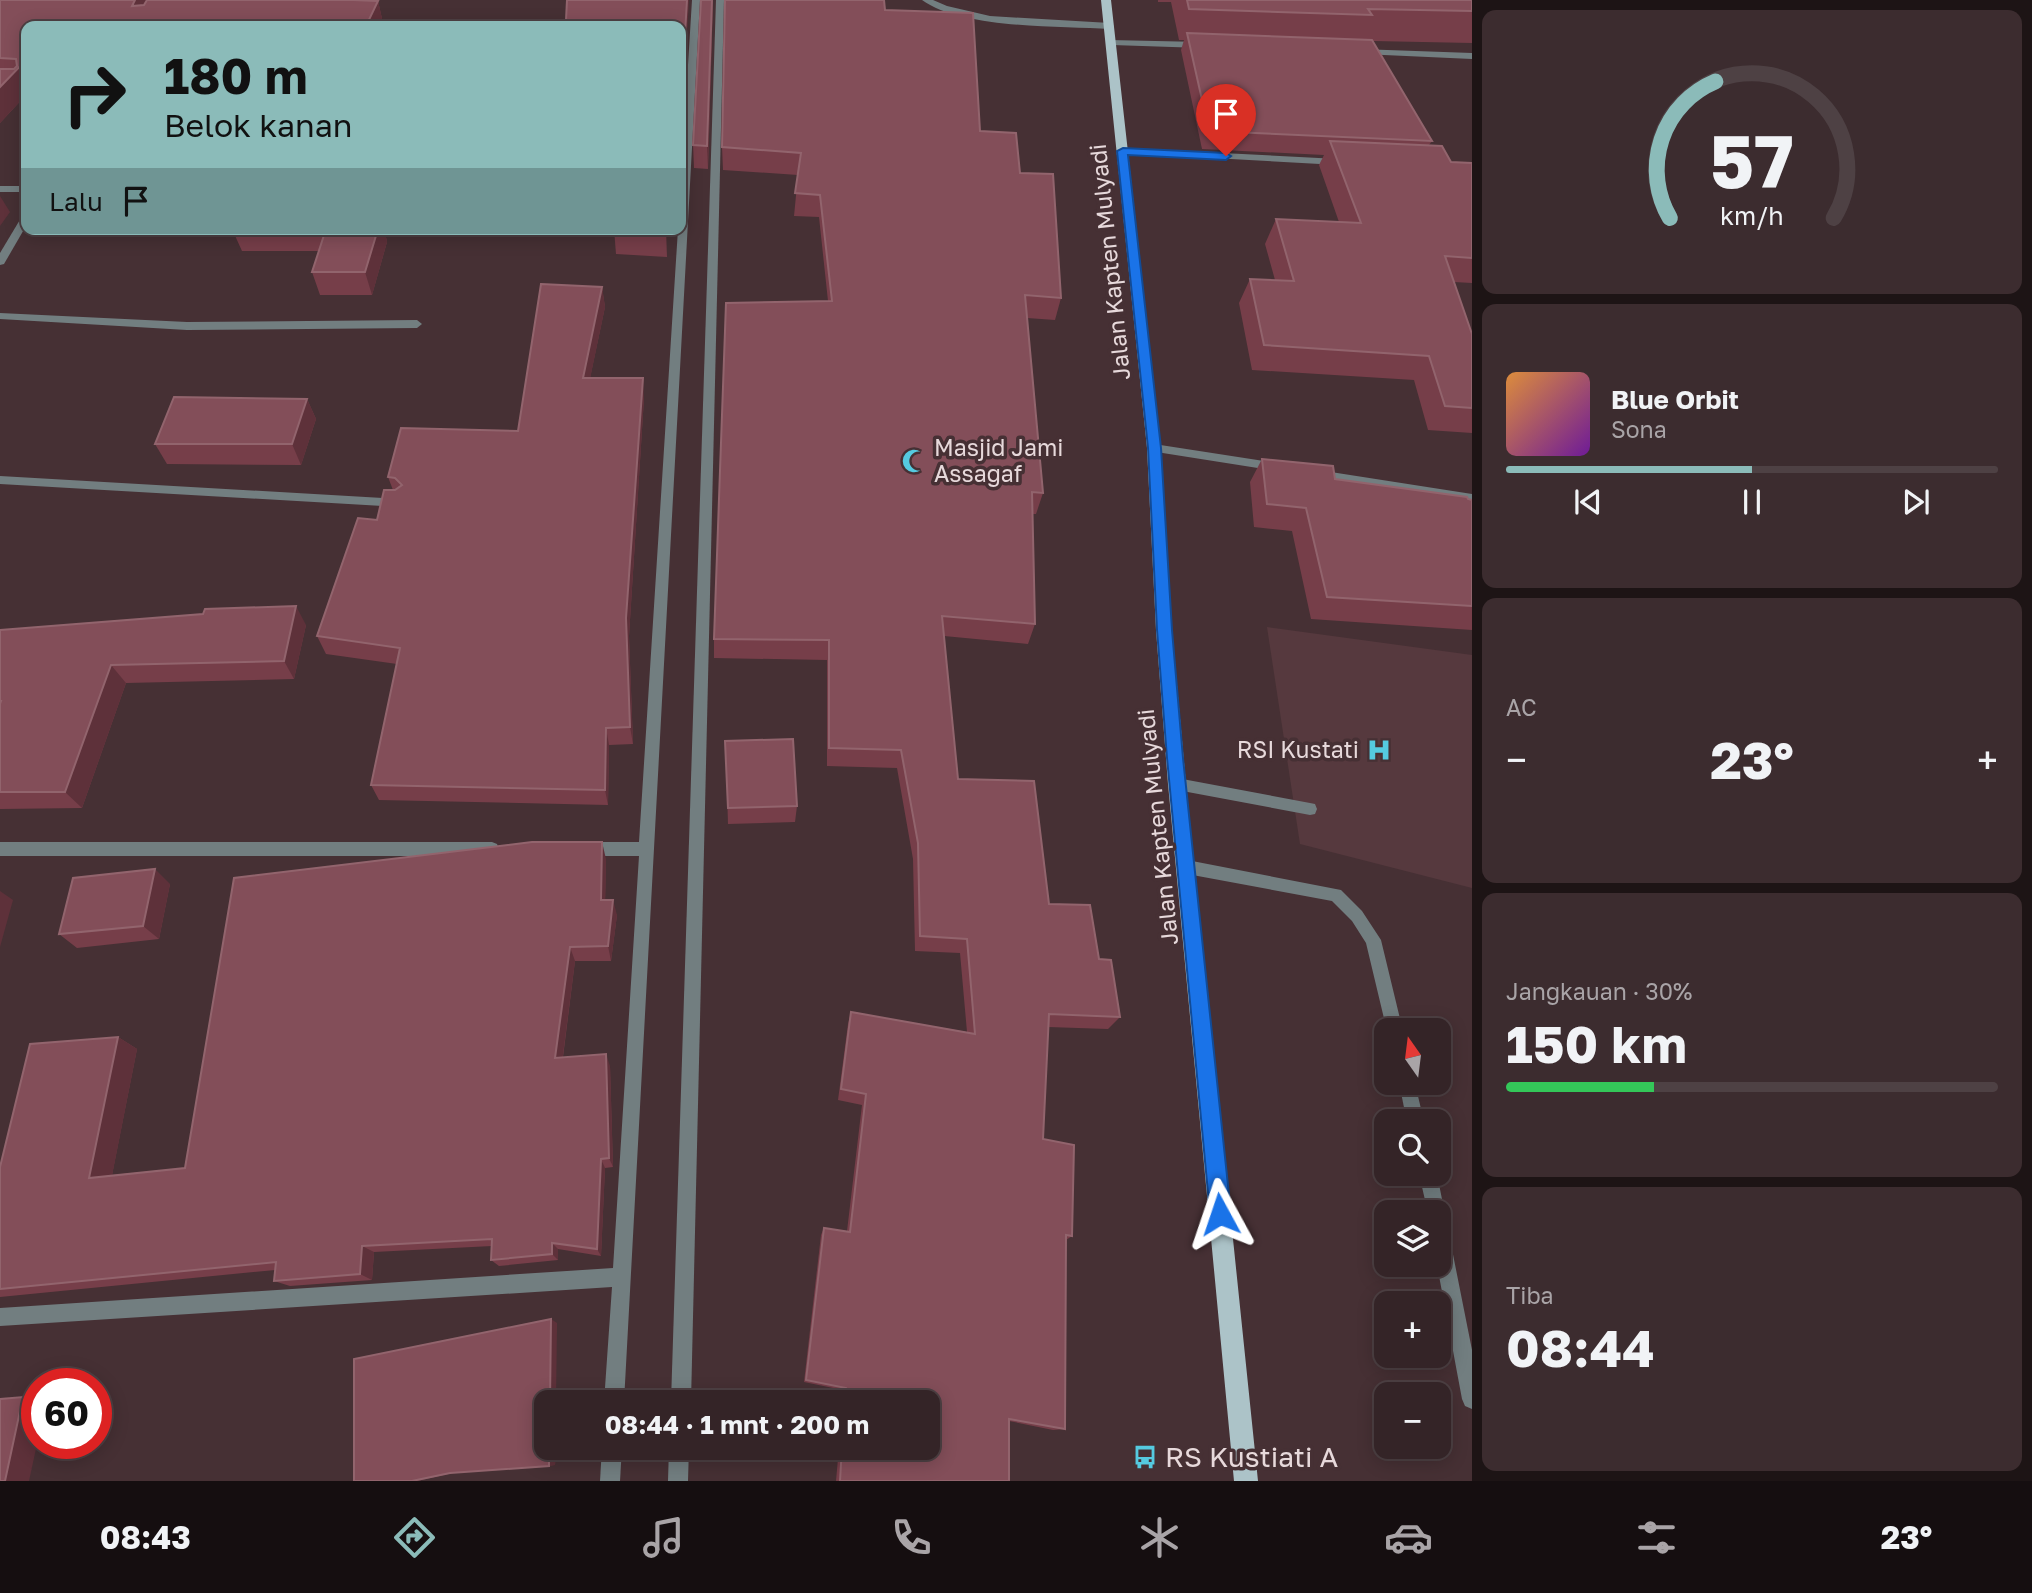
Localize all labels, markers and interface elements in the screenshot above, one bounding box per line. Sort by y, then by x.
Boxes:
text: 180 m [164,46,308,105]
icon: right [49,49,140,140]
pin [1196,84,1256,156]
icon: arrive [1207,95,1245,133]
text: Belok kanan [164,106,352,144]
text: 57 [1710,117,1794,204]
street label: Jalan Kapten Mulyadi [1083,143,1135,382]
icon: arrive [117,182,155,220]
text: Lalu [49,186,103,217]
text: km/h [1720,200,1784,231]
text: Blue Orbit [1611,384,1739,415]
text: Sona [1611,415,1667,443]
place label: Masjid Jami Assagaf [934,433,1063,487]
mosque icon: Masjid Jami Assagaf [900,447,928,475]
icon: previous [1569,483,1607,521]
icon: pause [1733,483,1771,521]
icon: next [1897,483,1935,521]
text: AC [1506,693,1537,721]
street label: Jalan Kapten Mulyadi [1131,708,1183,947]
text: 23° [1710,728,1794,790]
place label: RSI Kustati [1237,735,1359,763]
hospital icon: RSI Kustati [1365,736,1393,764]
text: − [1506,737,1527,782]
text: + [1977,737,1998,782]
text: Jangkauan · 30% [1506,977,1692,1005]
text: 150 km [1506,1012,1687,1074]
north arrow [1374,1018,1451,1096]
map controls [1374,1018,1451,1459]
button: search [1374,1109,1451,1186]
position arrow [1183,1177,1257,1251]
button: layers [1374,1200,1451,1277]
text: Tiba [1506,1281,1554,1309]
button: + [1374,1291,1451,1368]
text: 08:44 [1506,1316,1655,1378]
speed limit sign: 60 [21,1368,112,1459]
button: − [1374,1382,1451,1459]
text: 08:44 · 1 mnt · 200 m [605,1409,869,1440]
place label: RS Kustiati A [1165,1440,1338,1473]
bus stop icon: RS Kustiati A [1131,1443,1159,1471]
icon: directions [390,1513,439,1562]
icon: music [639,1513,688,1562]
icon: phone [887,1513,936,1562]
icon: climate [1135,1513,1184,1562]
icon: car [1384,1513,1433,1562]
icon: filters [1632,1513,1681,1562]
text: 08:43 [100,1518,191,1556]
text: 23° [1881,1518,1932,1556]

